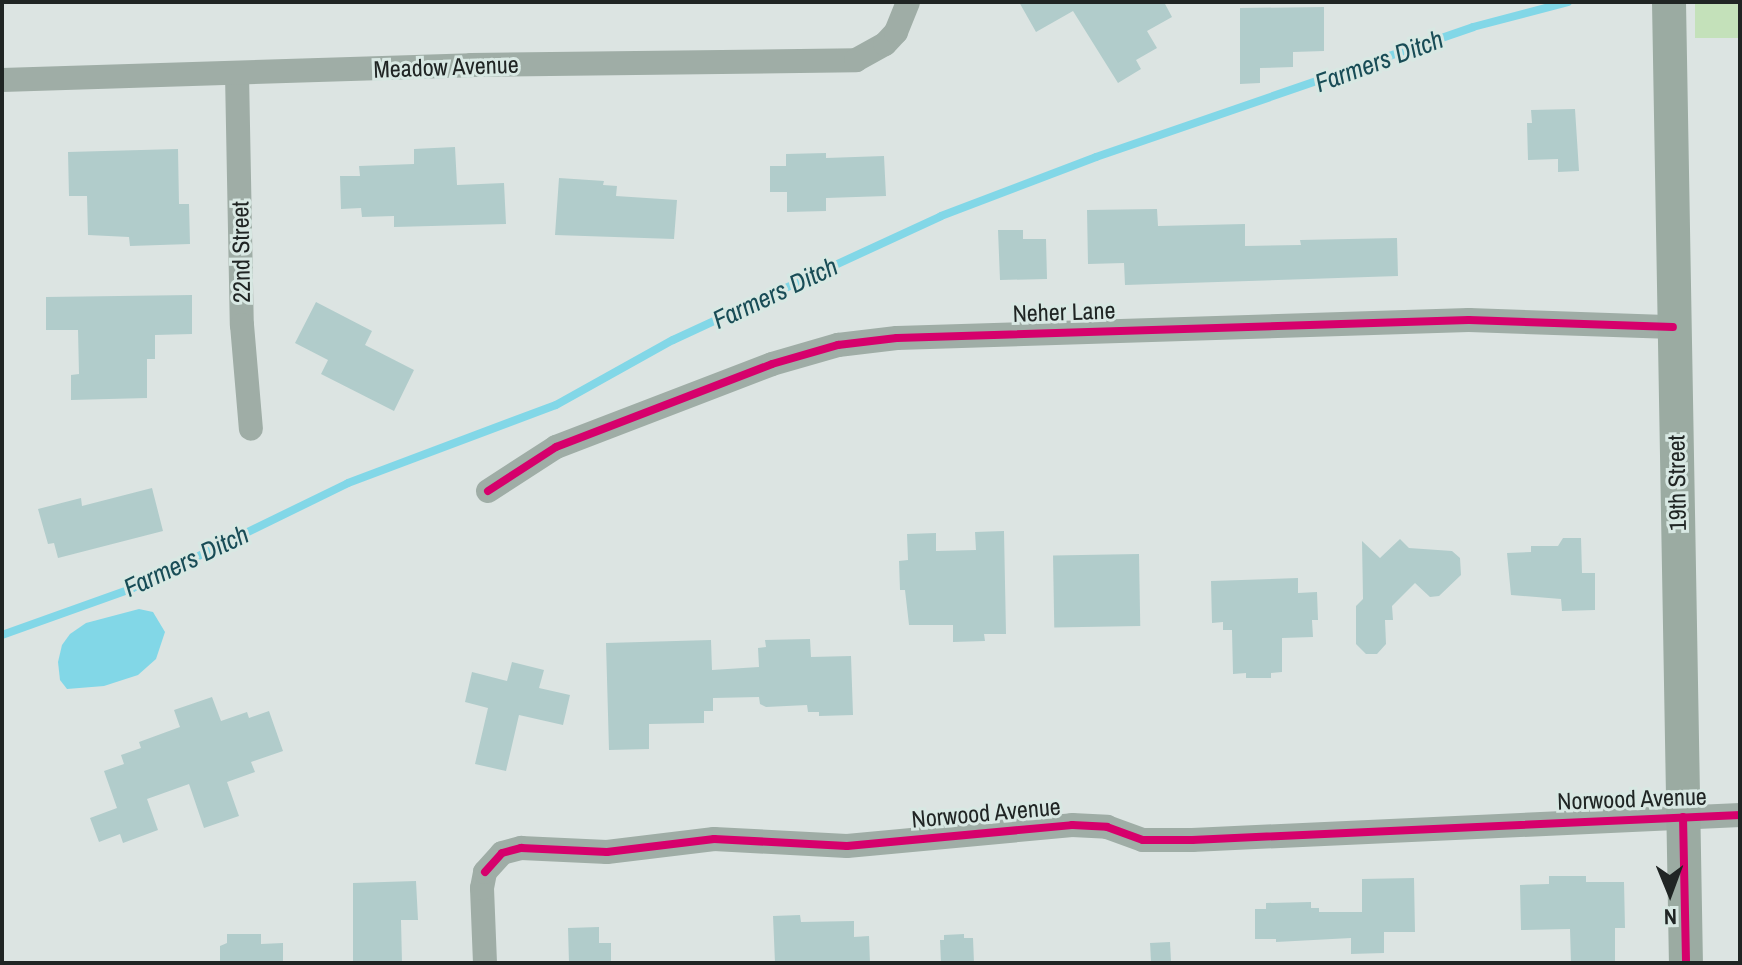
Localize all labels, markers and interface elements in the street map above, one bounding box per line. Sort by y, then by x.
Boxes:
water label: Farmers Ditch [1311,23,1447,99]
street label: Meadow Avenue [372,50,520,84]
street label: 22nd Street [226,201,256,303]
water label: Farmers Ditch [708,250,842,336]
street label: Neher Lane [1012,296,1116,328]
street label: 19th Street [1662,435,1692,531]
water label: Farmers Ditch [119,518,253,604]
street label: Norwood Avenue [1556,782,1708,816]
street label: Norwood Avenue [910,792,1062,834]
north arrow [1630,853,1710,933]
text: N [1664,902,1677,932]

